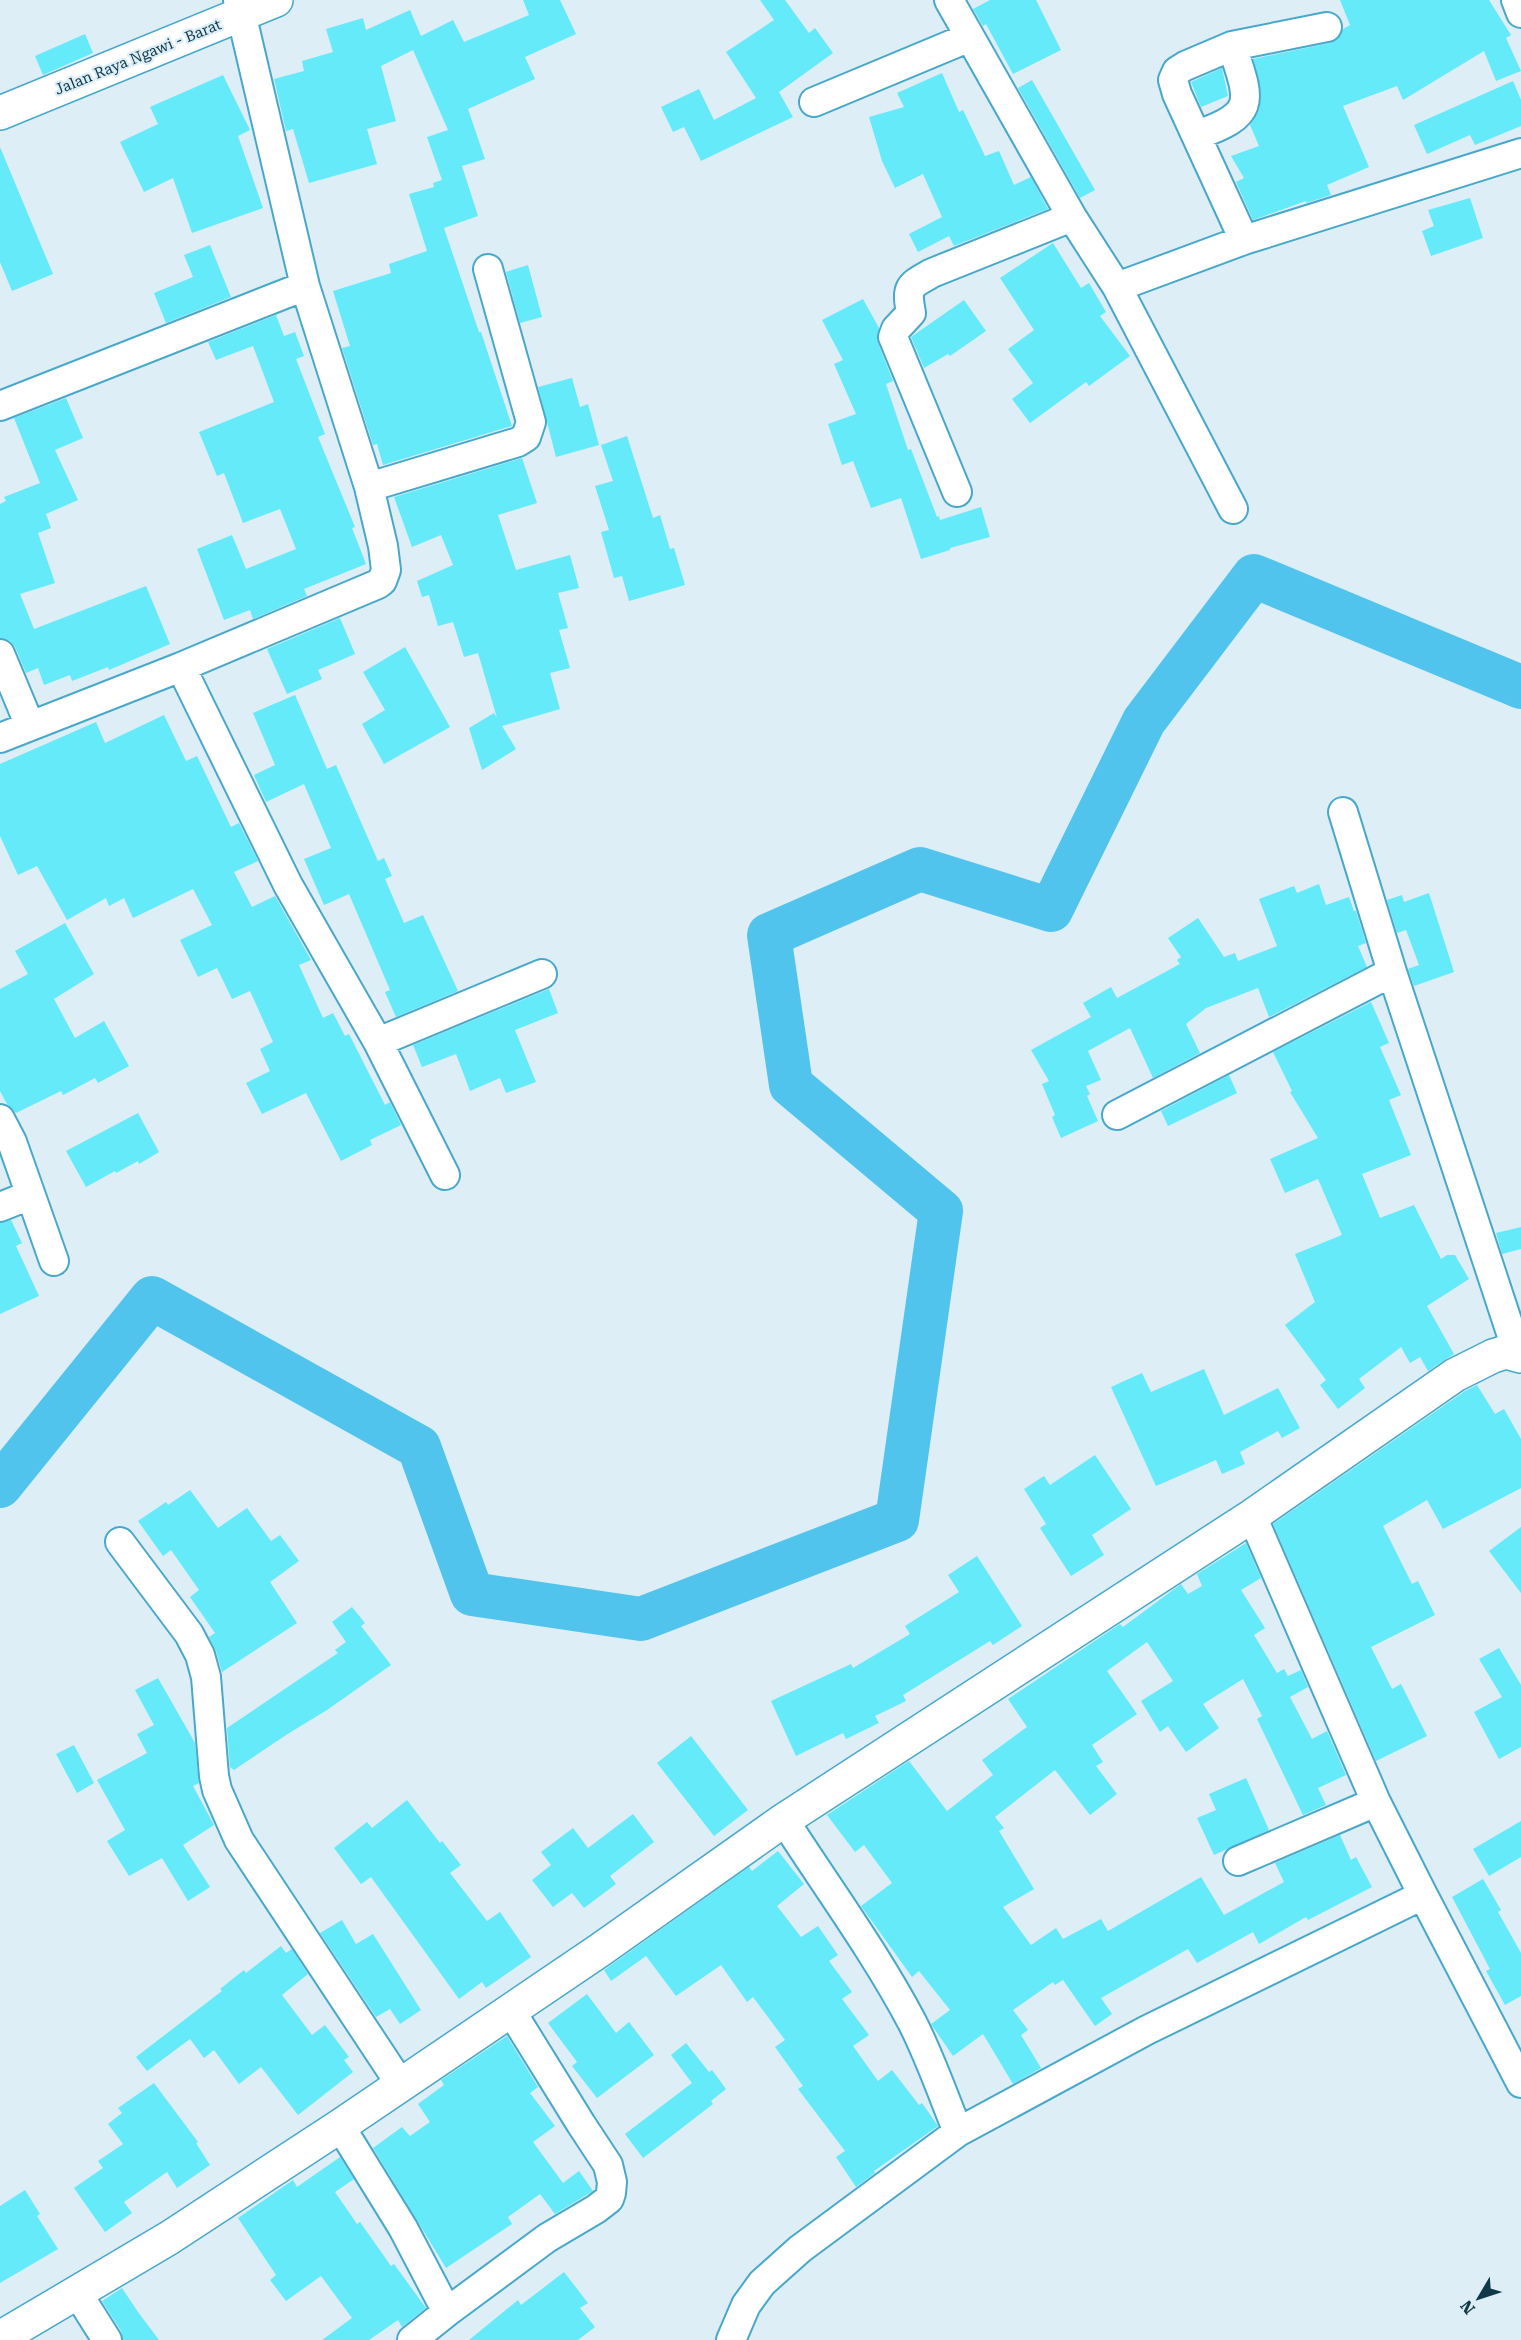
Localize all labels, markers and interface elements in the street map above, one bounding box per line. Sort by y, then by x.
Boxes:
street label: Jalan Raya Ngawi - Barat [52,15,224,99]
north arrow [1449,2268,1509,2328]
text: N [1456,2296,1479,2318]

